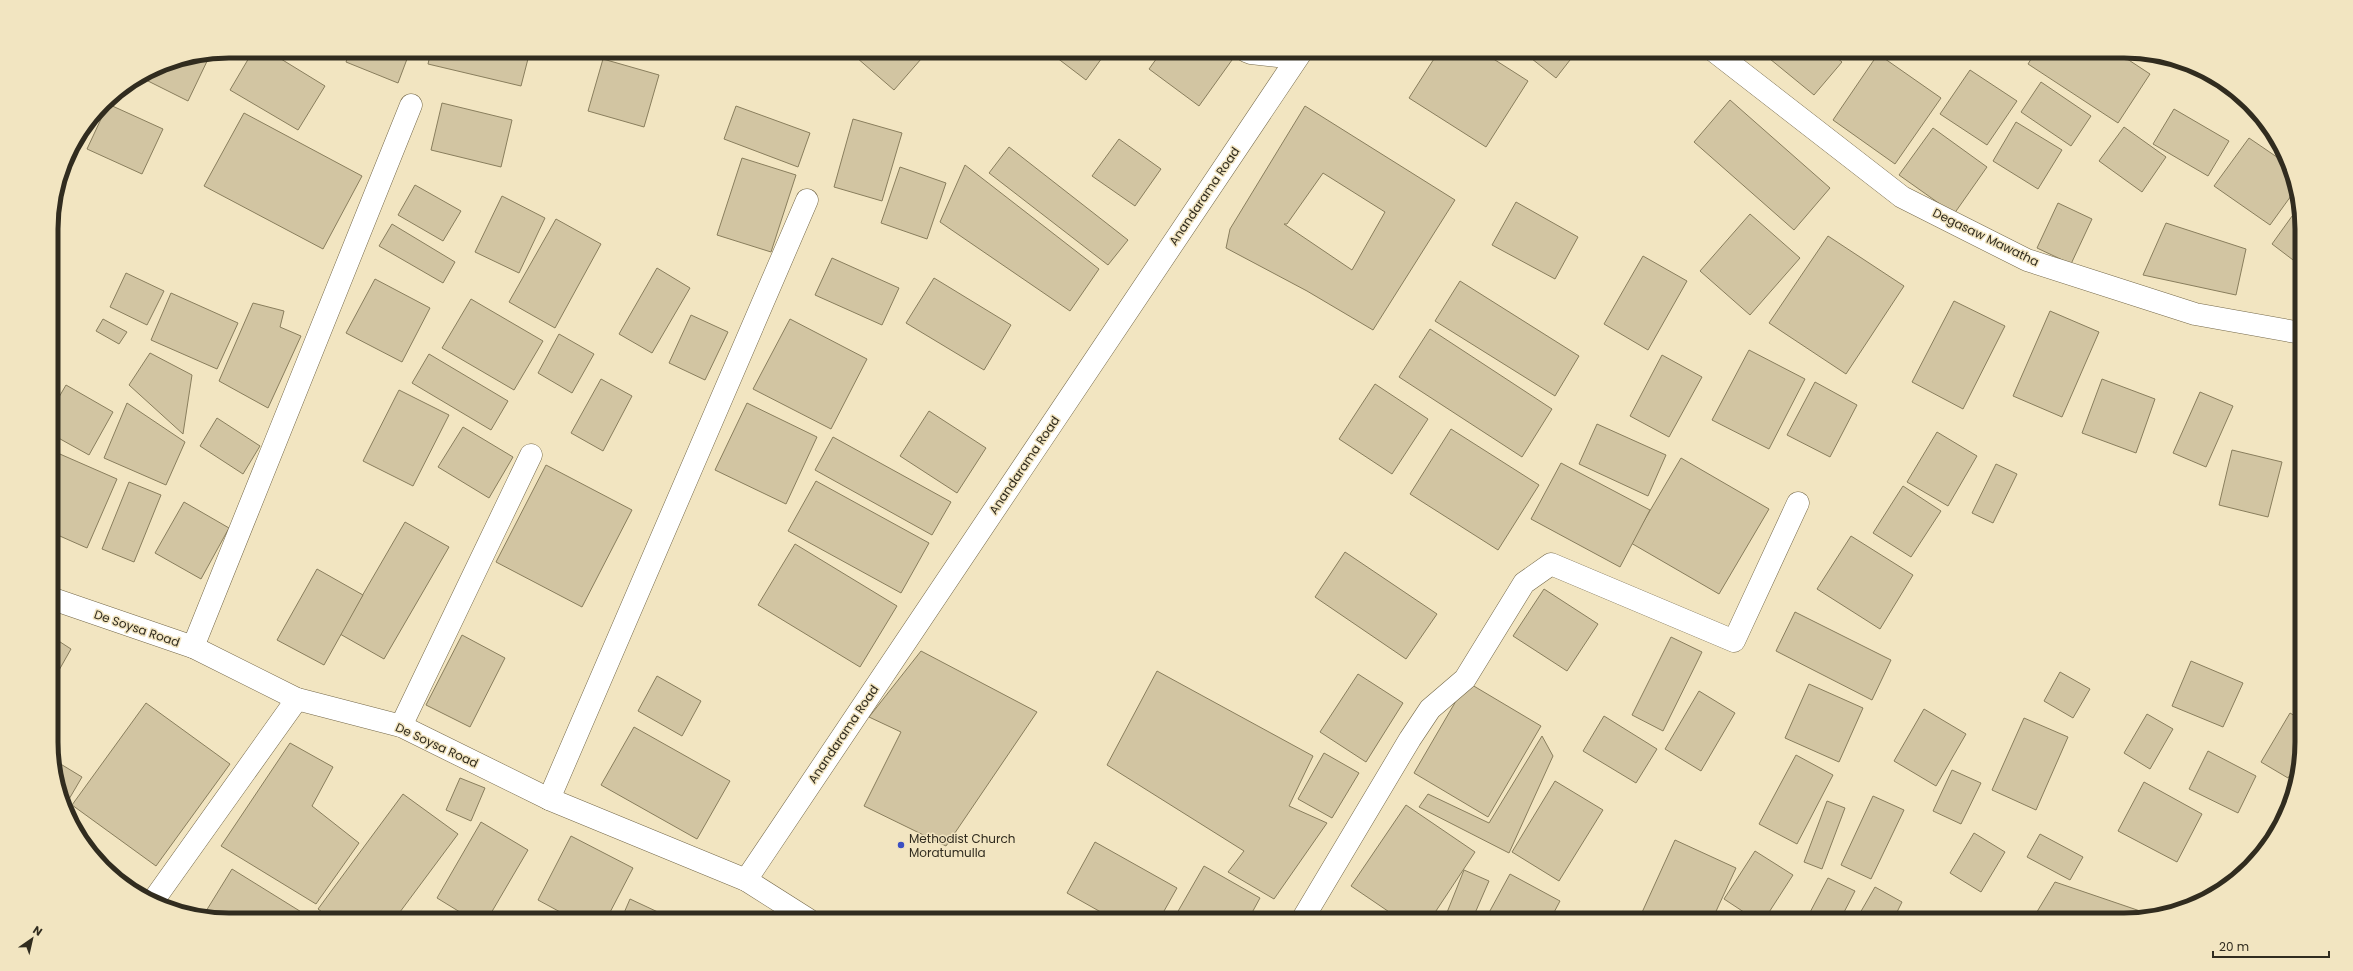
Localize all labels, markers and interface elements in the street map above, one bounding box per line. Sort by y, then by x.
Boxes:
street label: Anandarama Road [1165,143,1243,249]
street label: Degasaw Mawatha [1930,204,2042,270]
street label: Anandarama Road [985,412,1063,518]
street label: De Soysa Road [92,605,182,651]
street label: Anandarama Road [804,681,882,787]
street label: De Soysa Road [393,718,481,772]
place label: Methodist Church Moratumulla [909,830,1015,861]
marker: Methodist Church Moratumulla [896,840,906,850]
north arrow [12,919,52,959]
text: N [30,922,45,940]
scale bar [2213,933,2329,959]
text: 20 m [2219,938,2249,955]

